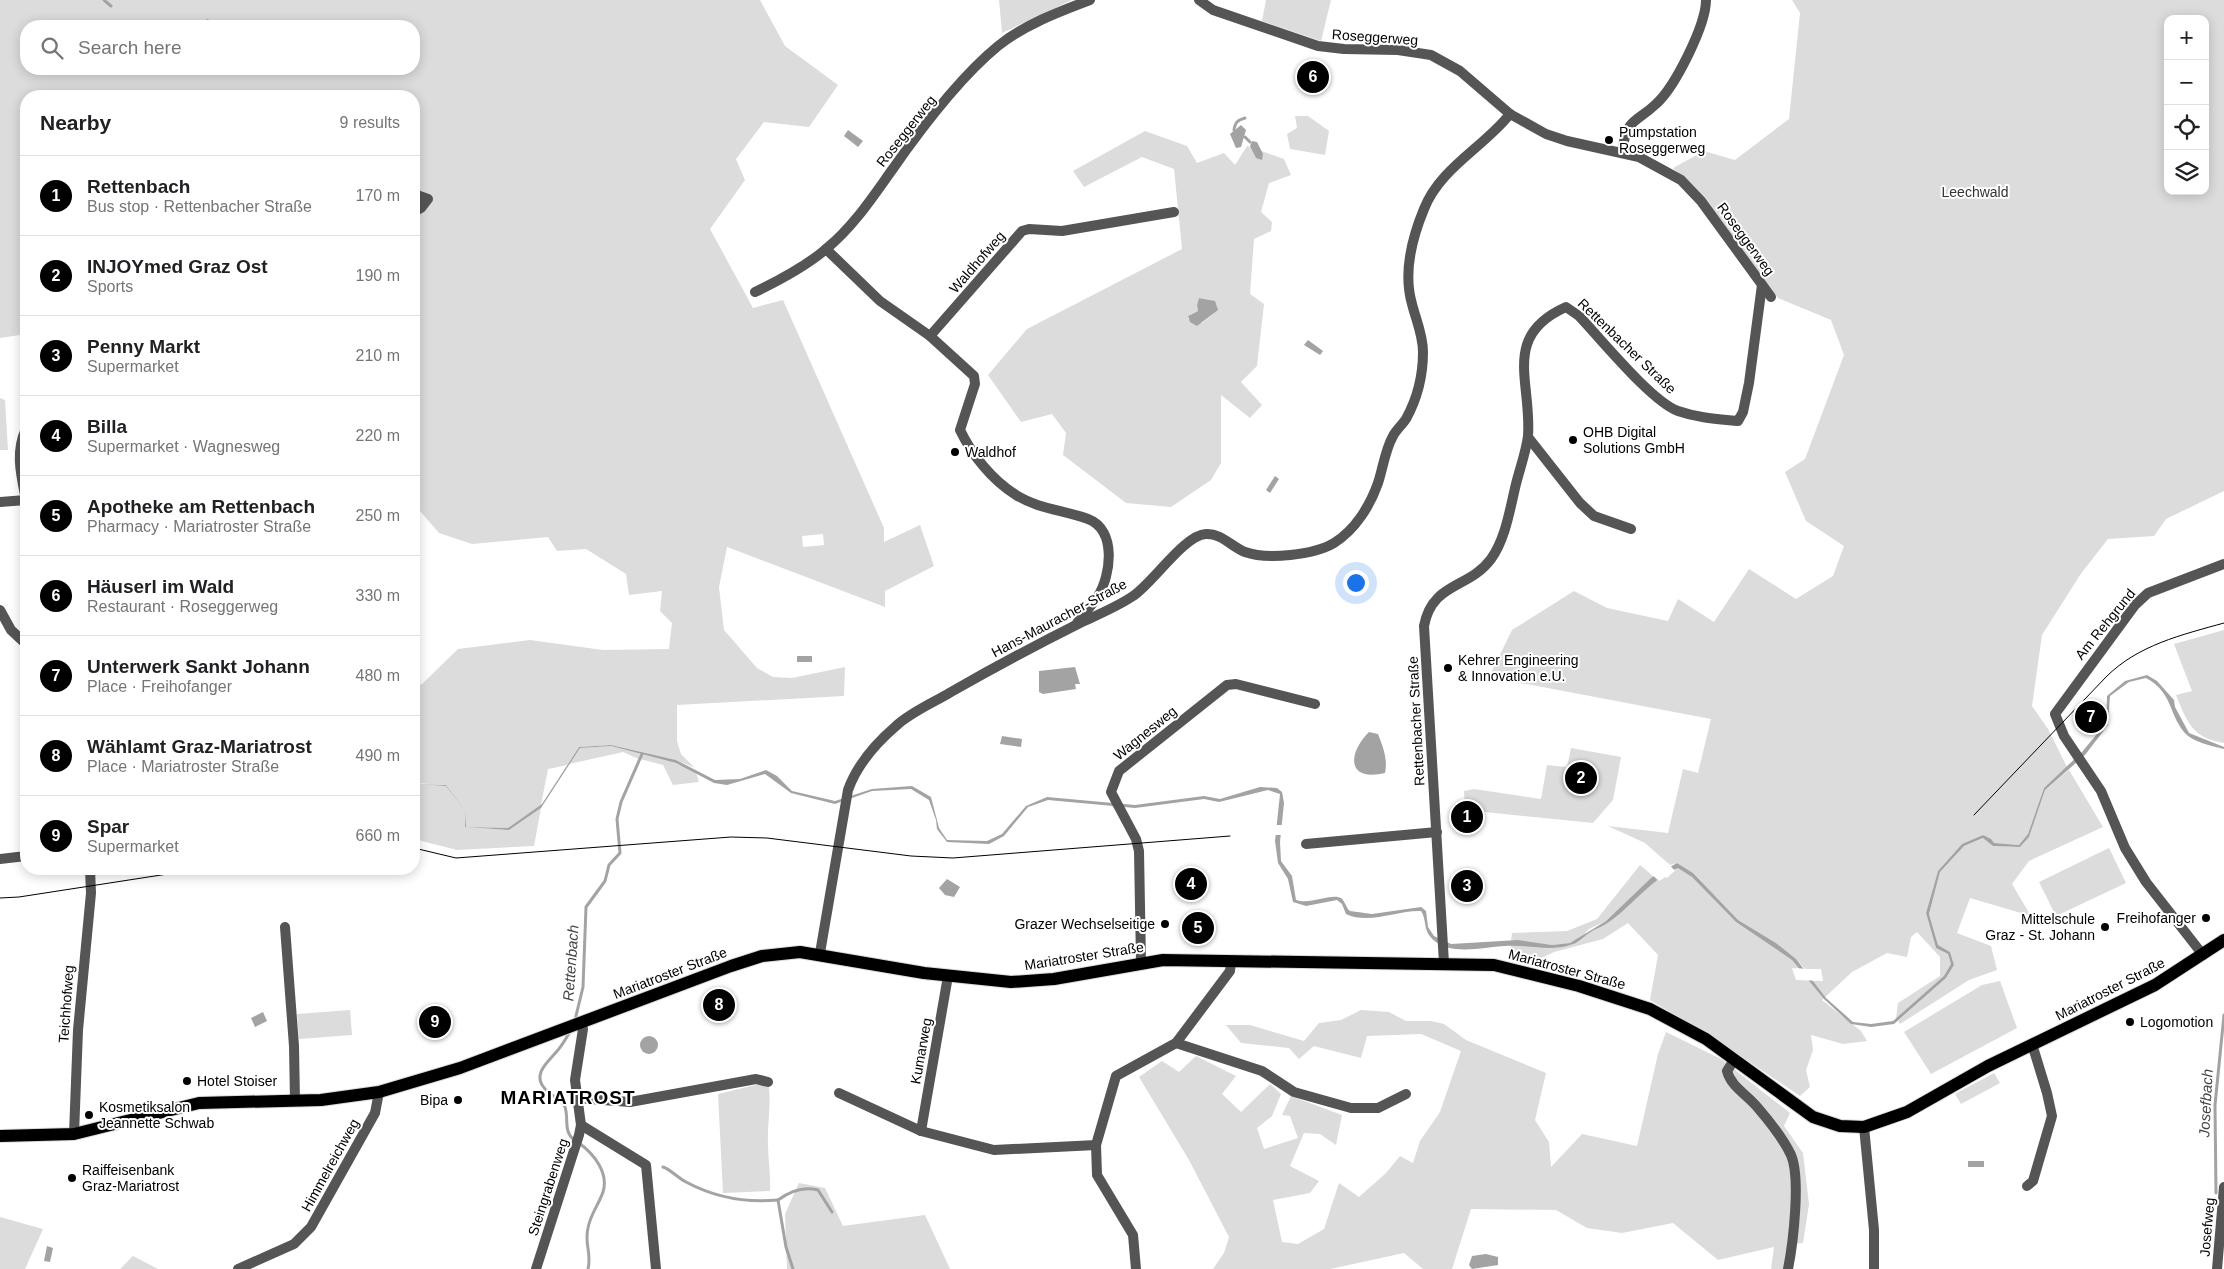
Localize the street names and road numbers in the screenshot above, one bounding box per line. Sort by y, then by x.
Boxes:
street label: Roseggerweg [1331,26,1419,48]
street label: Roseggerweg [873,92,939,170]
street label: Roseggerweg [1714,199,1778,279]
street label: Waldhofweg [946,228,1008,296]
street label: Rettenbacher Straße [1575,295,1679,397]
street label: Hans-Mauracher-Straße [989,575,1130,660]
street label: Am Rehgrund [2072,585,2138,663]
street label: Rettenbacher Straße [1405,655,1427,786]
street label: Wagnesweg [1110,703,1180,763]
street label: Mariatroster Straße [1023,939,1145,973]
street label: Mariatroster Straße [611,944,729,1002]
street label: Mariatroster Straße [1507,946,1628,992]
street label: Mariatroster Straße [2053,954,2168,1024]
street label: Teichhofweg [55,965,77,1043]
street label: Kumarweg [907,1017,935,1085]
street label: Himmelreichweg [298,1116,362,1214]
street label: Steingrabenweg [525,1136,571,1238]
street label: Josefweg [2196,1197,2218,1257]

